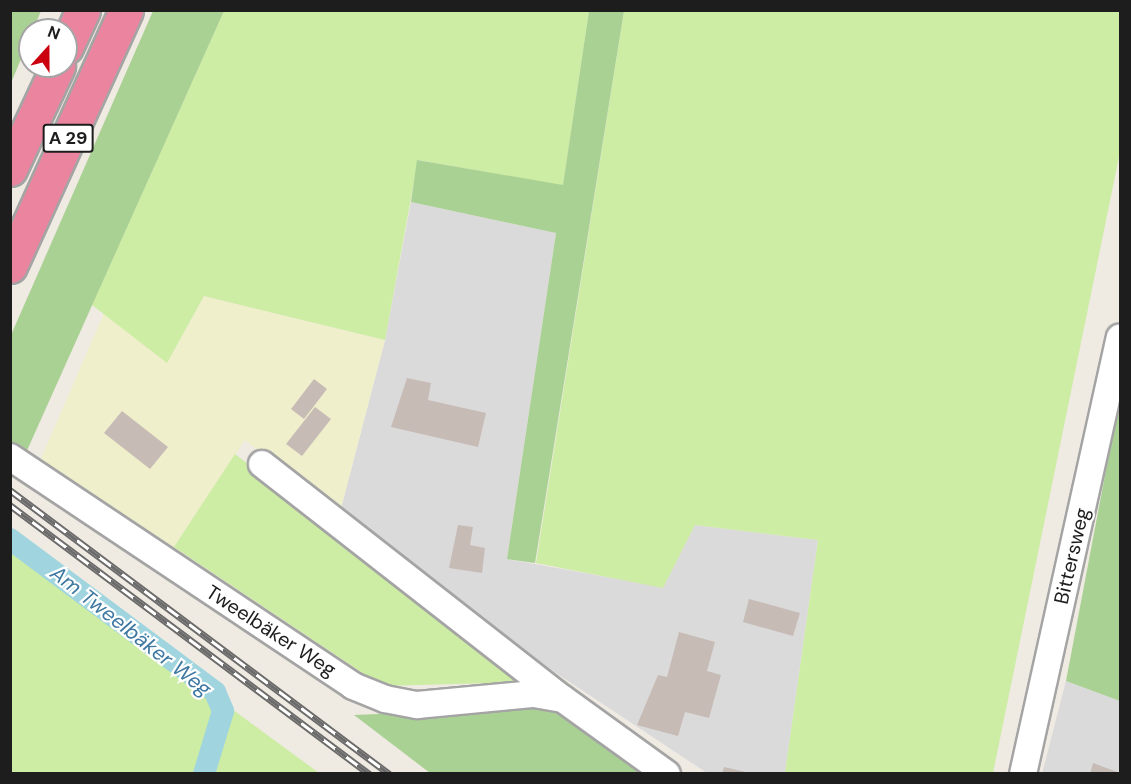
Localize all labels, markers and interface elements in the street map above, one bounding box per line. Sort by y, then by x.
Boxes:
north arrow [18,18,78,78]
text: N [45,21,63,44]
road number: A 29 [42,123,94,153]
street label: Bittersweg [1049,506,1095,606]
water label: Am Tweelbäker Weg [46,560,216,702]
street label: Tweelbäker Weg [202,580,340,682]

